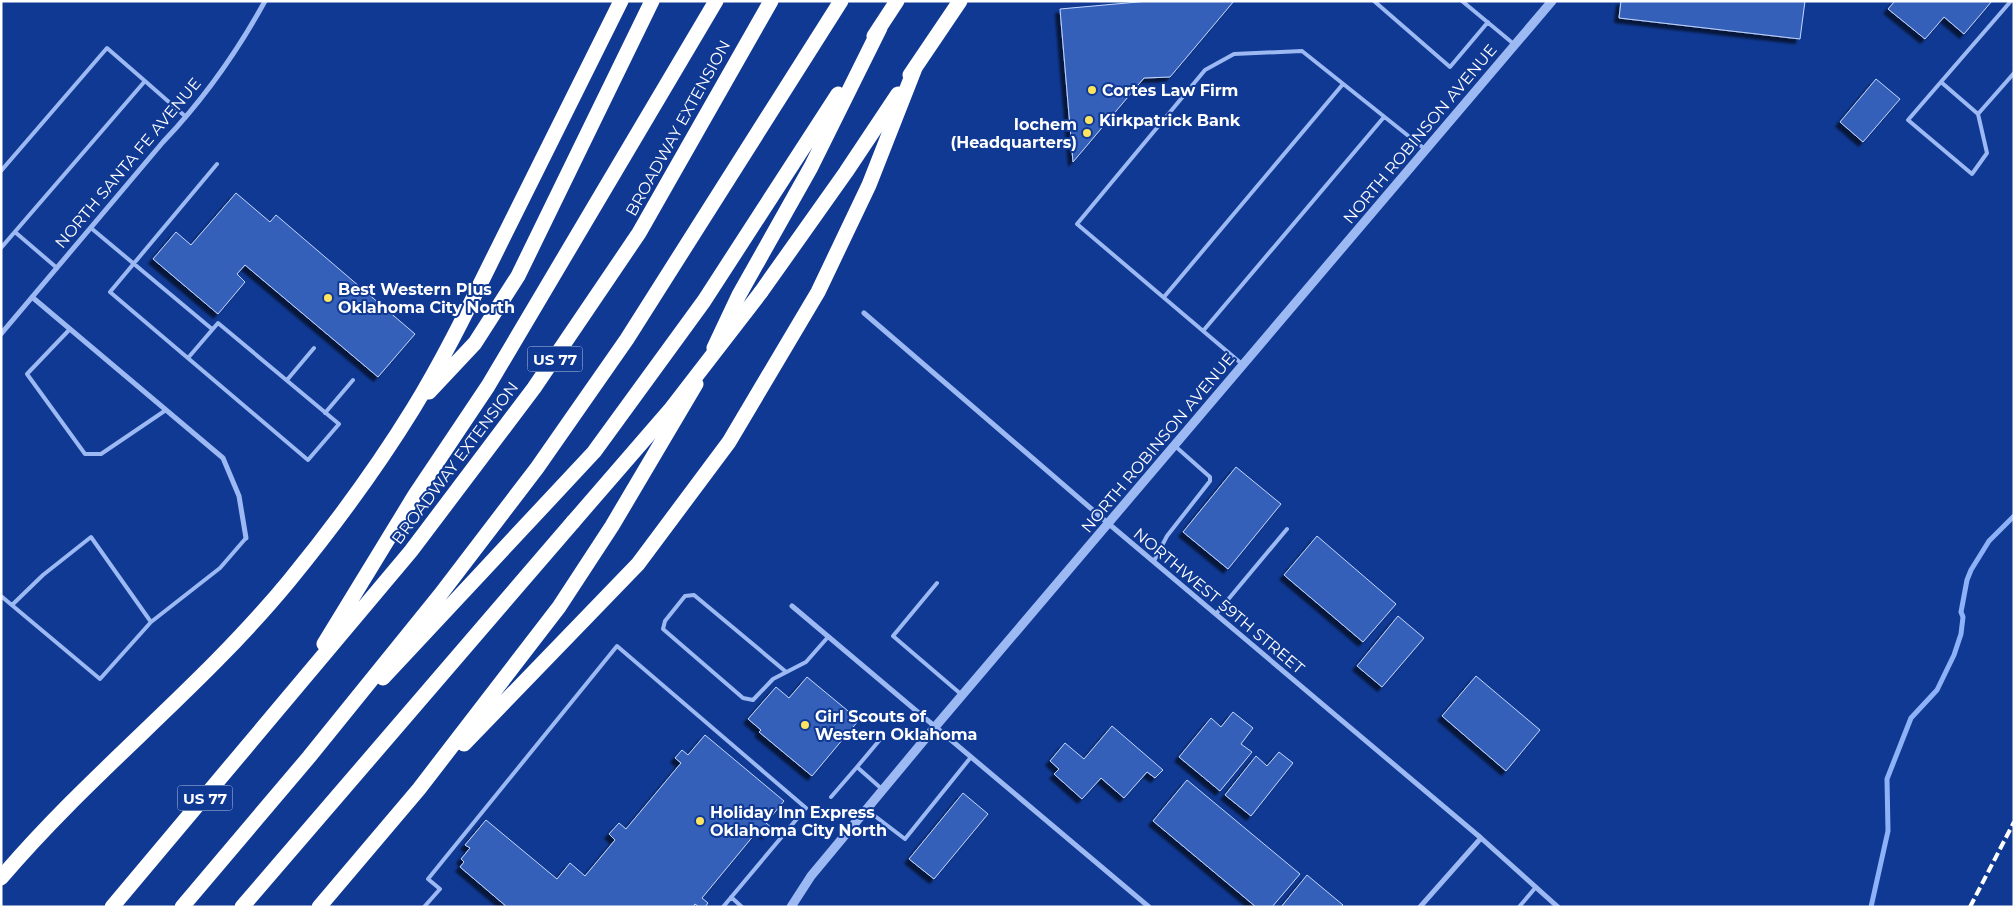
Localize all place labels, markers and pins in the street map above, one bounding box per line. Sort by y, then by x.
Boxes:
place label: Cortes Law Firm [1102,81,1238,100]
marker: Cortes Law Firm [1086,84,1098,96]
place label: Kirkpatrick Bank [1099,111,1241,130]
marker: Kirkpatrick Bank [1083,114,1095,126]
place label: Iochem (Headquarters) [951,115,1077,152]
marker: Iochem (Headquarters) [1081,127,1093,139]
place label: Best Western Plus Oklahoma City North [338,280,515,317]
marker: Best Western Plus Oklahoma City North [322,292,334,304]
place label: Girl Scouts of Western Oklahoma [815,707,977,744]
marker: Girl Scouts of Western Oklahoma [799,719,811,731]
place label: Holiday Inn Express Oklahoma City North [710,803,887,840]
marker: Holiday Inn Express Oklahoma City North [694,815,706,827]

